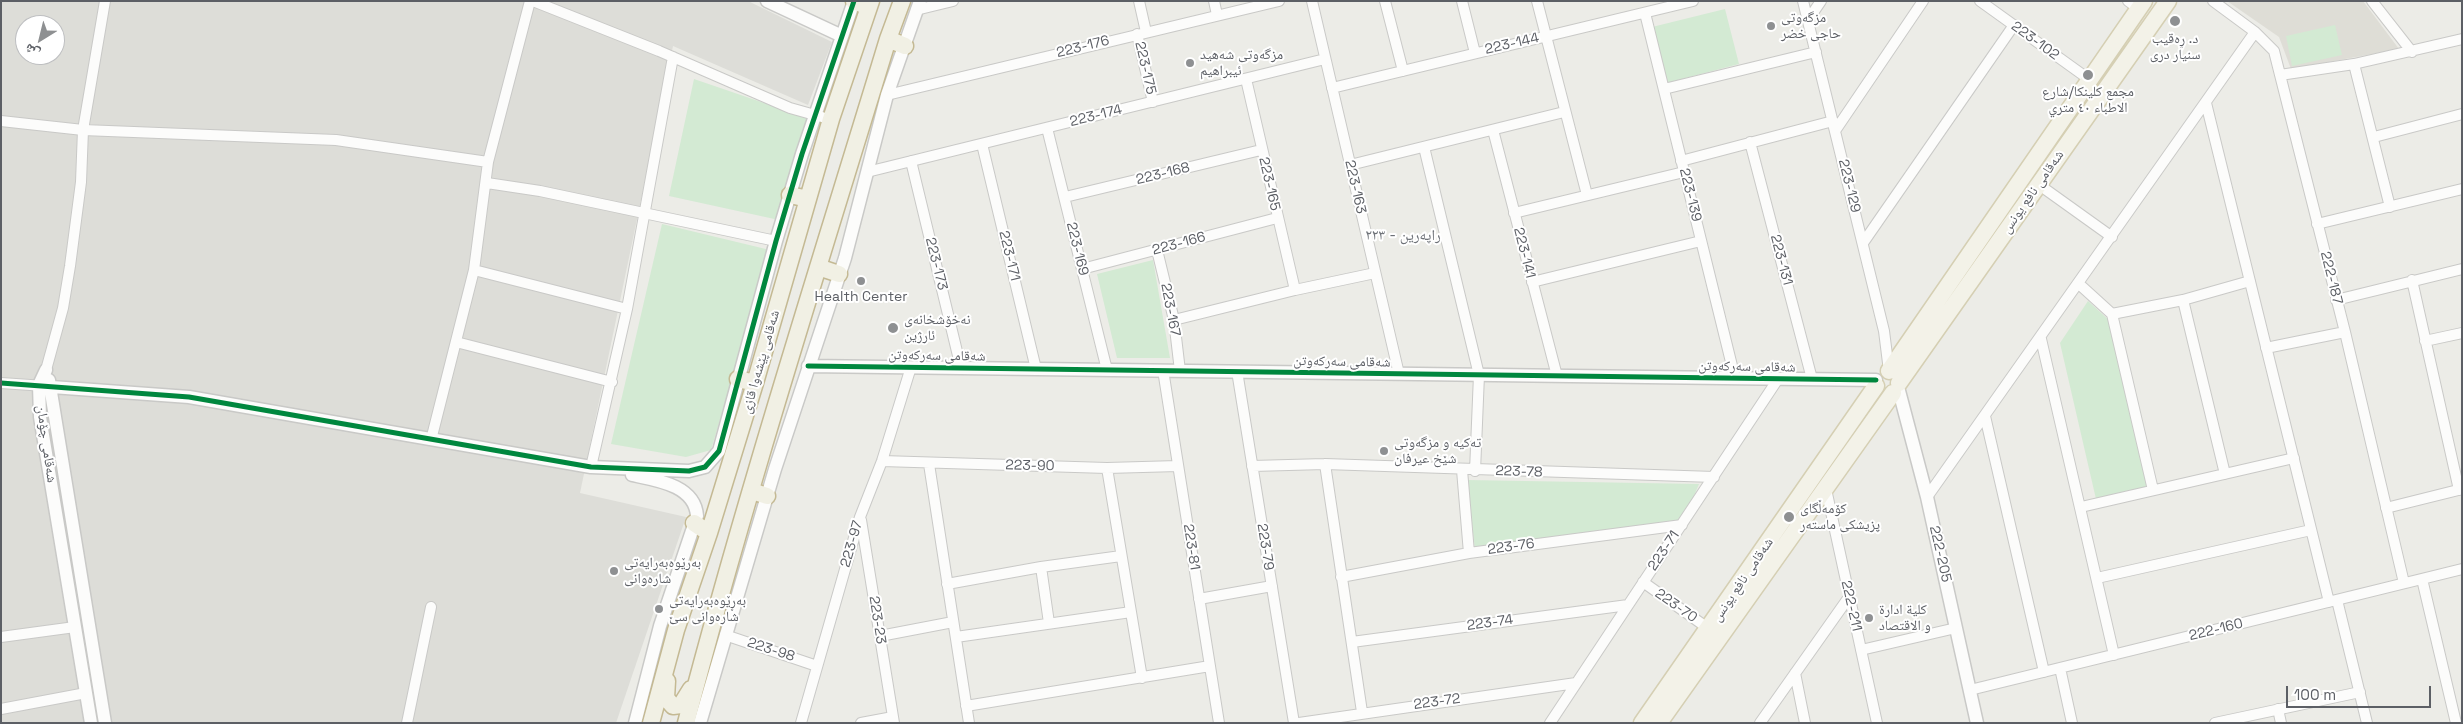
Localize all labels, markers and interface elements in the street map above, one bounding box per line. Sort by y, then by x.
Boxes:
place label: مزگه‌وتی حاجی خضر [1781,10,1841,42]
marker: د. ڕەقیب سنیار دری [2168,14,2182,28]
north arrow [15,15,65,65]
street label: 223-102 [2008,18,2062,64]
marker: مزگه‌وتی حاجی خضر [1765,20,1777,32]
street label: 223-144 [1483,30,1541,58]
place label: د. ڕەقیب سنیار دری [2150,31,2200,64]
street label: 223-176 [1055,32,1111,62]
text: ش [20,40,43,63]
street label: 223-175 [1131,40,1159,96]
place label: مزگەوتی شەهید ئیبراهیم [1200,47,1283,80]
marker: مزگەوتی شەهید ئیبراهیم [1184,57,1196,69]
marker: مجمع كلينكا/شارع الاطباء ٤٠ متري [2081,68,2095,82]
place label: مجمع كلينكا/شارع الاطباء ٤٠ متري [2042,84,2134,116]
street label: 223-174 [1068,101,1124,131]
street label: شەقامی نافع یونس [1998,147,2068,237]
street label: 223-165 [1255,156,1283,212]
street label: 223-129 [1834,158,1864,214]
street label: 223-168 [1134,159,1192,189]
street label: 223-163 [1341,159,1369,215]
street label: 223-139 [1675,167,1705,223]
street label: 223-169 [1062,220,1092,278]
street label: 223-141 [1510,226,1538,280]
district label: راپەرین - ٢٢٣ [1365,227,1441,245]
street label: 223-171 [995,229,1023,283]
street label: 223-166 [1150,229,1208,259]
street label: 223-131 [1766,233,1796,287]
street label: 223-173 [921,236,951,292]
street label: 222-187 [2316,250,2346,306]
marker: Health Center [855,275,867,287]
street label: 223-167 [1157,282,1183,338]
place label: Health Center [815,289,907,305]
street label: شەقامی پێشەوا قازی [738,308,784,416]
place label: نەخۆشخانەی ئارژین [904,312,971,344]
marker: نەخۆشخانەی ئارژین [886,321,900,335]
street label: شەقامی سەرکەوتن [888,347,986,365]
street label: شەقامی سەرکەوتن [1293,353,1391,371]
street label: شەقامی سەرکەوتن [1698,358,1796,376]
street label: شەقامی چۆمان [32,404,60,484]
place label: تەکیە و مزگەوتی شێخ عیرفان [1394,435,1481,468]
marker: تەکیە و مزگەوتی شێخ عیرفان [1378,445,1390,457]
street label: 223-90 [1005,457,1055,475]
street label: 223-78 [1495,463,1543,481]
place label: کۆمەڵگای پزیشکی ماستەر [1800,501,1880,534]
marker: کۆمەڵگای پزیشکی ماستەر [1782,510,1796,524]
street label: 223-97 [837,519,867,569]
street label: 223-79 [1253,522,1277,572]
street label: 223-81 [1179,523,1203,571]
street label: 222-205 [1925,524,1955,584]
street label: 223-71 [1645,528,1683,574]
street label: 223-76 [1486,535,1536,559]
street label: شەقامی نافع یونس [1709,535,1777,625]
place label: بەرێوەبەرایەتی شارەوانی [624,555,701,588]
marker: بەرێوەبەرایەتی شارەوانی [608,565,620,577]
street label: 222-211 [1837,579,1865,633]
street label: 223-70 [1652,585,1700,627]
place label: بەڕێوەبەرایەتی شارەوانی سێ [669,593,746,626]
street label: 223-23 [865,595,889,645]
place label: كلية ادارة و الاقتصاد [1879,602,1931,634]
marker: بەڕێوەبەرایەتی شارەوانی سێ [653,603,665,615]
street label: 223-74 [1466,611,1514,635]
marker: كلية ادارة و الاقتصاد [1863,612,1875,624]
street label: 222-160 [2187,615,2245,645]
street label: 223-98 [745,634,797,666]
scale bar [2288,676,2433,708]
text: 100 m [2294,685,2336,704]
street label: 223-72 [1413,690,1461,714]

